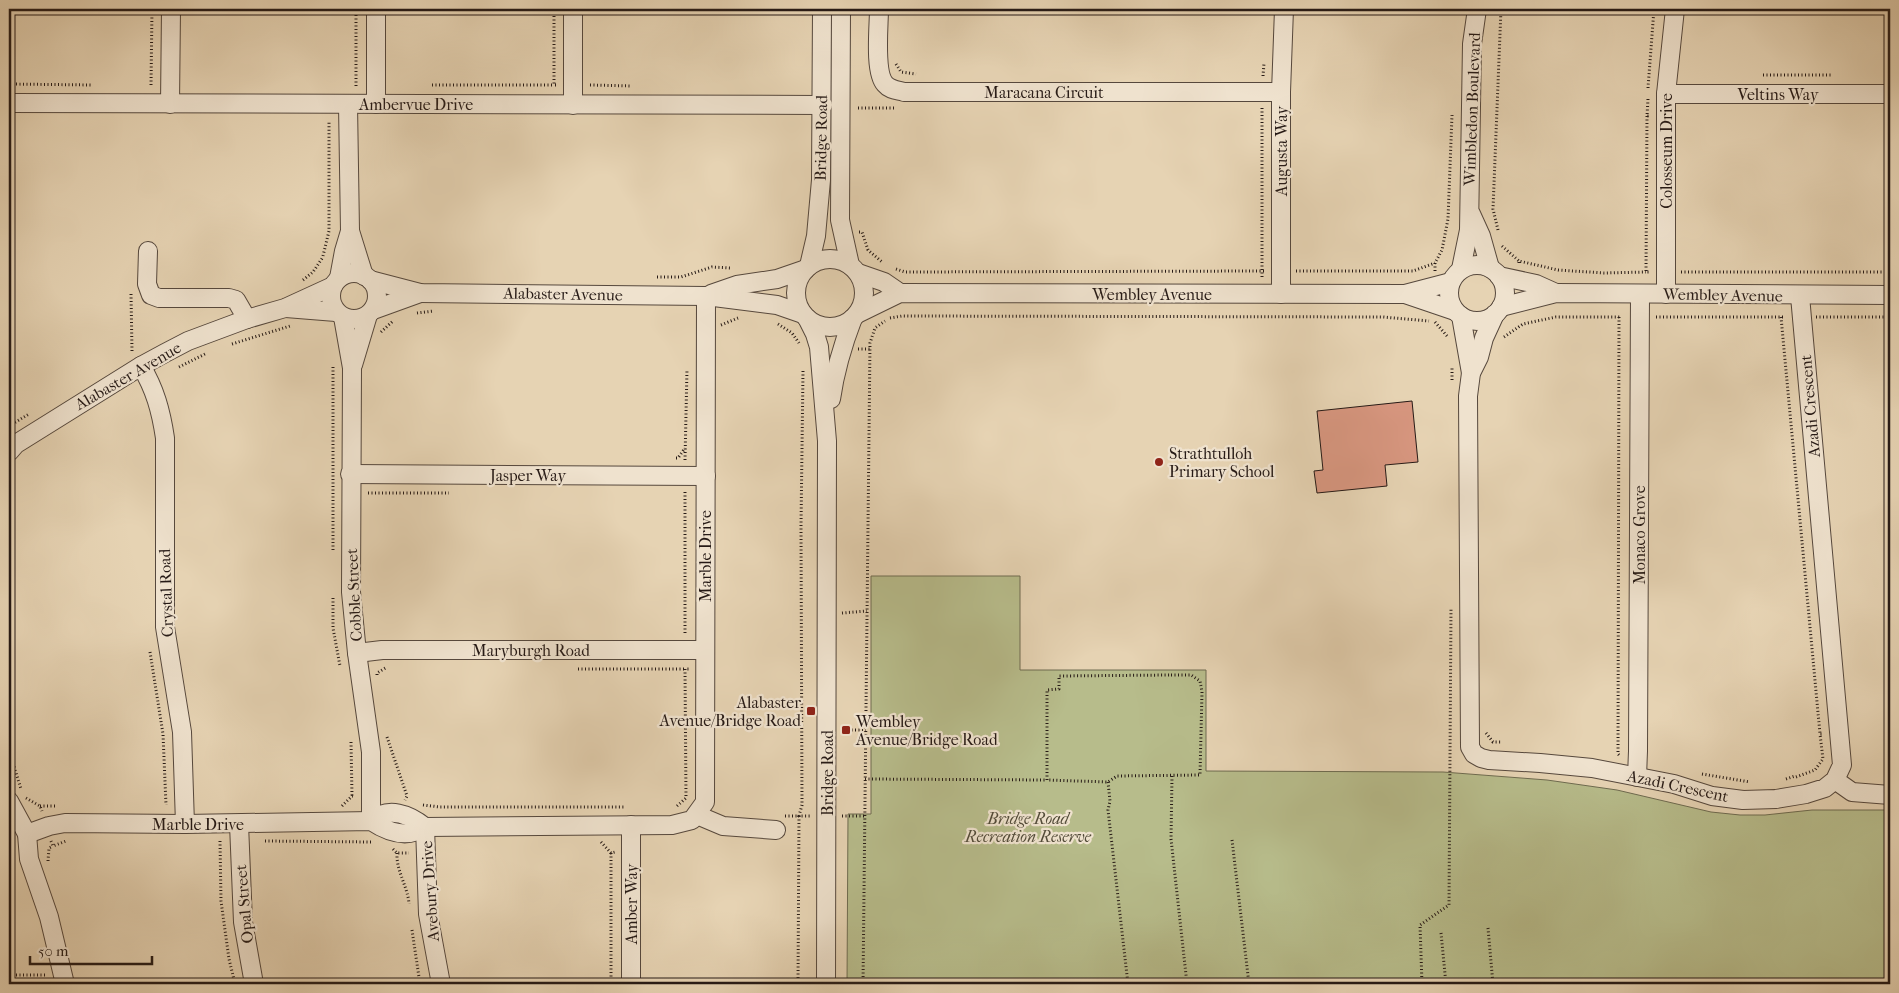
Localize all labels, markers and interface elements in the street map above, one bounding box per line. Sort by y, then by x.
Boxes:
street label: Wimbledon Boulevard [1460,32,1484,187]
street label: Maracana Circuit [984,83,1104,102]
street label: Veltins Way [1736,85,1819,104]
street label: Colosseum Drive [1657,93,1676,209]
street label: Ambervue Drive [358,95,473,114]
street label: Bridge Road [811,95,831,181]
street label: Augusta Way [1272,106,1291,197]
street label: Alabaster Avenue [502,283,623,305]
street label: Wembley Avenue [1662,284,1783,306]
street label: Wembley Avenue [1091,285,1212,304]
street label: Alabaster Avenue [71,338,185,415]
street label: Azadi Crescent [1796,354,1824,459]
place label: Strathtulloh Primary School [1169,444,1275,481]
marker: Strathtulloh Primary School [1153,456,1165,468]
street label: Jasper Way [488,466,567,485]
street label: Monaco Grove [1630,485,1649,585]
street label: Marble Drive [696,510,715,602]
street label: Crystal Road [155,548,177,638]
street label: Cobble Street [342,548,366,642]
street label: Maryburgh Road [472,641,590,660]
place label: Alabaster Avenue/Bridge Road [658,693,801,730]
marker: Alabaster Avenue/Bridge Road [805,705,817,717]
place label: Wembley Avenue/Bridge Road [855,712,998,749]
marker: Wembley Avenue/Bridge Road [840,724,852,736]
street label: Bridge Road [818,730,837,816]
street label: Azadi Crescent [1625,766,1731,806]
park label: Bridge Road Recreation Reserve [964,809,1092,846]
street label: Marble Drive [152,815,244,834]
street label: Avebury Drive [417,840,443,943]
street label: Amber Way [622,863,641,945]
street label: Opal Street [231,864,257,944]
scale bar [30,933,152,965]
text: 50 m [38,942,69,960]

